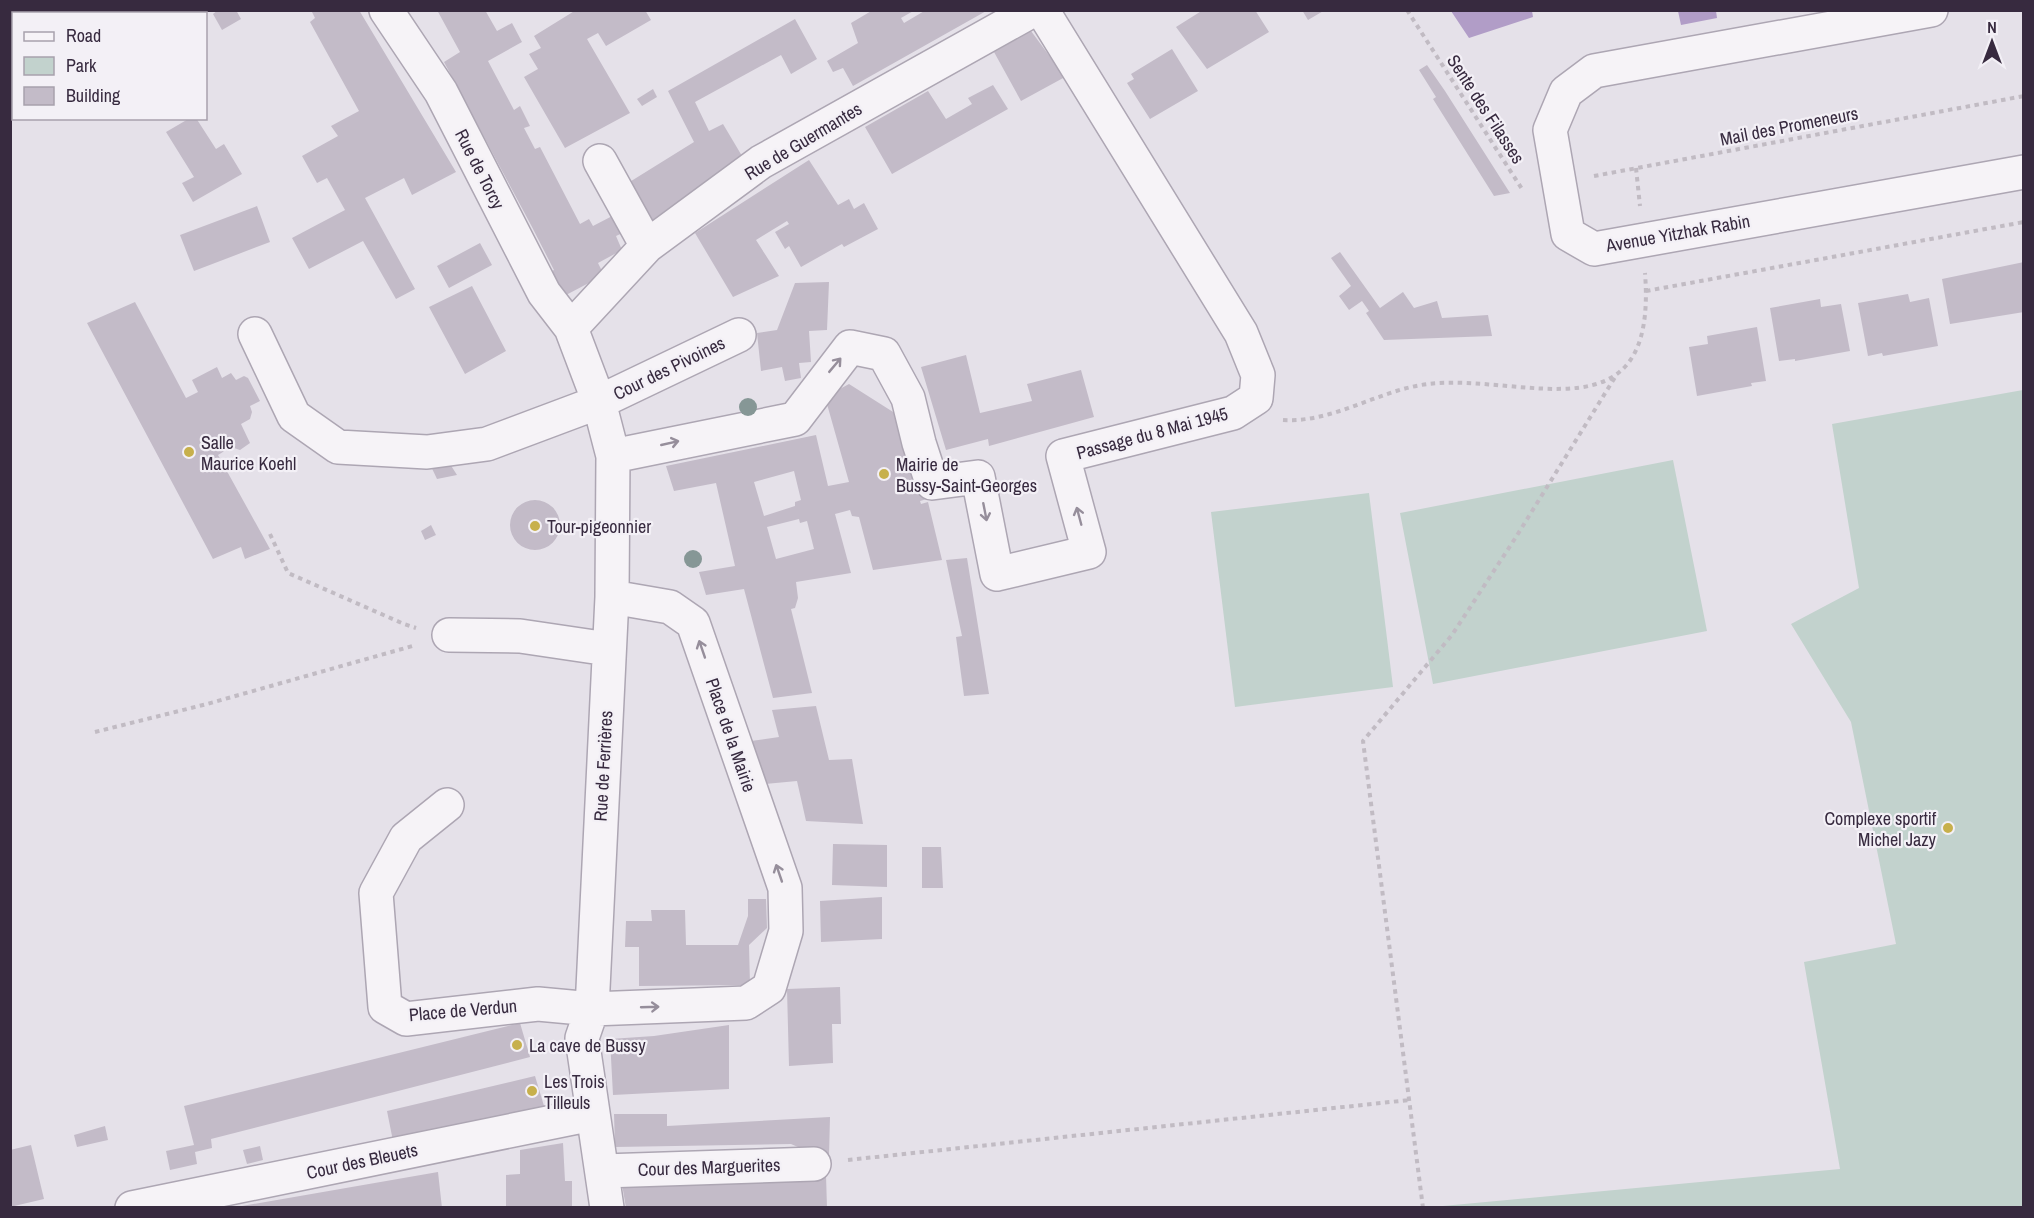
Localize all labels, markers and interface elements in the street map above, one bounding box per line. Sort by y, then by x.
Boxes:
legend [12,12,207,120]
north arrow [1962,12,2022,72]
text: N [1987,16,1997,38]
text: Road [66,23,101,48]
street label: Sente des Filasses [1441,50,1531,168]
text: Park [66,53,97,78]
text: Building [66,83,121,108]
street label: Rue de Guermantes [740,96,866,186]
street label: Mail des Promeneurs [1718,100,1860,152]
street label: Rue de Torcy [449,125,511,214]
street label: Avenue Yitzhak Rabin [1603,208,1752,258]
street label: Cour des Pivoines [609,330,729,406]
one-way arrow [829,357,842,373]
street label: Passage du 8 Mai 1945 [1073,401,1231,465]
place label: Salle Maurice Koehl [201,430,296,476]
one-way arrow [660,437,679,448]
marker: Salle Maurice Koehl [182,445,196,459]
place label: Mairie de Bussy-Saint-Georges [896,452,1037,498]
marker: Mairie de Bussy-Saint-Georges [877,467,891,481]
one-way arrow [980,501,991,521]
one-way arrow [1073,507,1084,526]
place label: Tour-pigeonnier [547,514,651,539]
marker: Tour-pigeonnier [528,519,542,533]
one-way arrow [696,640,707,659]
street label: Place de la Mairie [700,675,762,795]
street label: Rue de Ferrières [588,710,618,822]
place label: Complexe sportif Michel Jazy [1824,806,1937,852]
marker: Complexe sportif Michel Jazy [1941,821,1955,835]
one-way arrow [773,864,784,883]
street label: Place de Verdun [408,993,518,1027]
one-way arrow [640,1002,660,1013]
place label: La cave de Bussy [529,1033,646,1058]
marker: La cave de Bussy [510,1038,524,1052]
place label: Les Trois Tilleuls [544,1069,605,1115]
marker: Les Trois Tilleuls [525,1084,539,1098]
street label: Cour des Bleuets [304,1137,420,1185]
street label: Cour des Marguerites [637,1152,781,1182]

